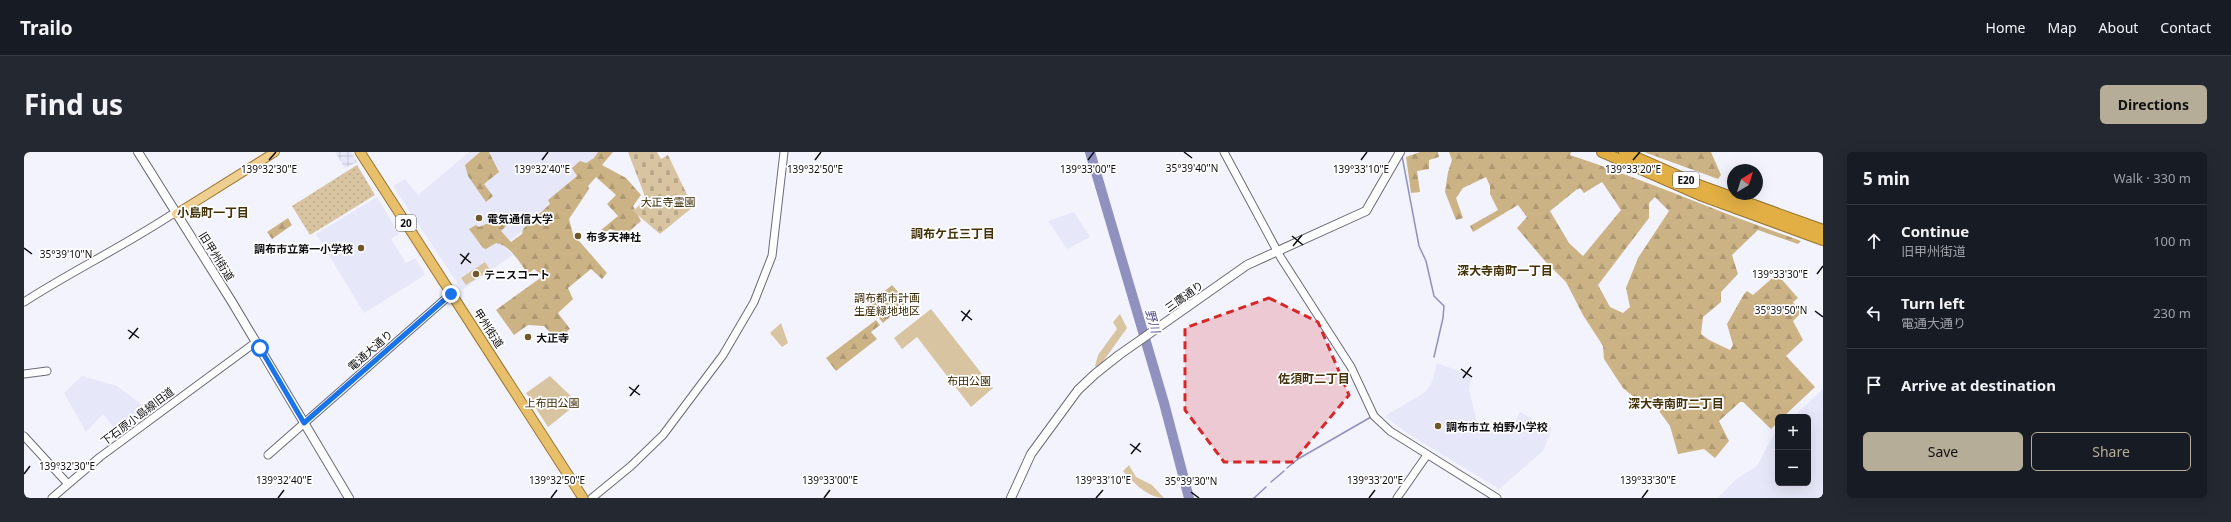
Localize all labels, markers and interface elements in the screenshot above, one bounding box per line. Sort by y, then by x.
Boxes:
text: Trailo [20,15,73,41]
text: Home [1986,18,2025,37]
text: Map [2047,18,2077,37]
text: About [2099,18,2138,37]
text: Contact [2160,18,2211,37]
text: Find us [24,85,123,123]
button: Directions [2100,85,2207,124]
text: 35°39'40"N [1166,161,1218,175]
text: 139°32'30"E [241,162,297,176]
text: 139°32'40"E [514,162,570,176]
text: 139°32'50"E [787,162,843,176]
text: 139°33'00"E [1060,162,1116,176]
text: 139°33'10"E [1333,162,1389,176]
text: 139°33'20"E [1605,162,1661,176]
north arrow [1727,164,1763,200]
text: 5 min [1863,167,1910,190]
text: Walk · 330 m [2113,169,2191,187]
road number: E20 [1673,172,1699,188]
park label: 大正寺霊園 [641,194,696,209]
district label: 小島町一丁目 [177,204,249,221]
place label: 電気通信大学 [487,211,553,226]
marker: 電気通信大学 [474,213,484,223]
road number: 20 [396,215,416,231]
text: Continue [1901,221,1969,241]
district label: 調布ケ丘三丁目 [911,225,995,242]
street label: 旧甲州街道 [196,229,238,283]
place label: 布多天神社 [586,229,641,244]
icon: ahead [1863,230,1885,252]
marker: 布多天神社 [573,231,583,241]
text: 100 m [2153,232,2191,250]
place label: 調布市立第一小学校 [254,241,353,256]
text: 旧甲州街道 [1901,242,1966,260]
marker: 調布市立第一小学校 [356,243,366,253]
text: 35°39'10"N [40,247,92,261]
district label: 深大寺南町一丁目 [1457,262,1553,279]
place label: テニスコート [484,267,550,282]
text: 139°33'30"E [1752,267,1808,281]
marker: テニスコート [471,269,481,279]
street label: 三鷹通り [1162,277,1206,315]
route end [442,285,460,303]
park label: 調布都市計画 生産緑地地区 [854,290,920,318]
text: Turn left [1901,293,1965,313]
icon: left [1863,302,1885,324]
text: 35°39'50"N [1755,303,1807,317]
text: 230 m [2153,304,2191,322]
street label: 甲州街道 [471,305,507,351]
water label: 野川 [1142,307,1165,337]
text: 電通大通り [1901,314,1966,332]
street label: 電通大通り [344,326,396,374]
place label: 大正寺 [536,330,569,345]
marker: 大正寺 [523,332,533,342]
route start [251,339,269,357]
district label: 佐須町二丁目 [1278,370,1350,387]
park label: 布田公園 [947,373,991,388]
icon: arrive [1863,374,1885,396]
text: Arrive at destination [1901,375,2056,395]
street label: 下石原小島線旧道 [97,384,177,448]
park label: 上布田公園 [525,395,580,410]
district label: 深大寺南町二丁目 [1628,395,1724,412]
map controls [1775,414,1811,486]
button: + [1775,414,1811,450]
place label: 調布市立 柏野小学校 [1446,419,1548,434]
marker: 調布市立 柏野小学校 [1433,421,1443,431]
button: Save [1863,432,2023,471]
button: Share [2031,432,2191,471]
button: − [1775,450,1811,486]
text: 139°32'30"E [39,459,95,473]
text: 139°32'40"E [256,473,312,487]
text: 139°32'50"E [529,473,585,487]
text: 139°33'00"E [802,473,858,487]
text: 139°33'10"E [1075,473,1131,487]
text: 139°33'20"E [1347,473,1403,487]
text: 139°33'30"E [1620,473,1676,487]
text: 35°39'30"N [1165,474,1217,488]

